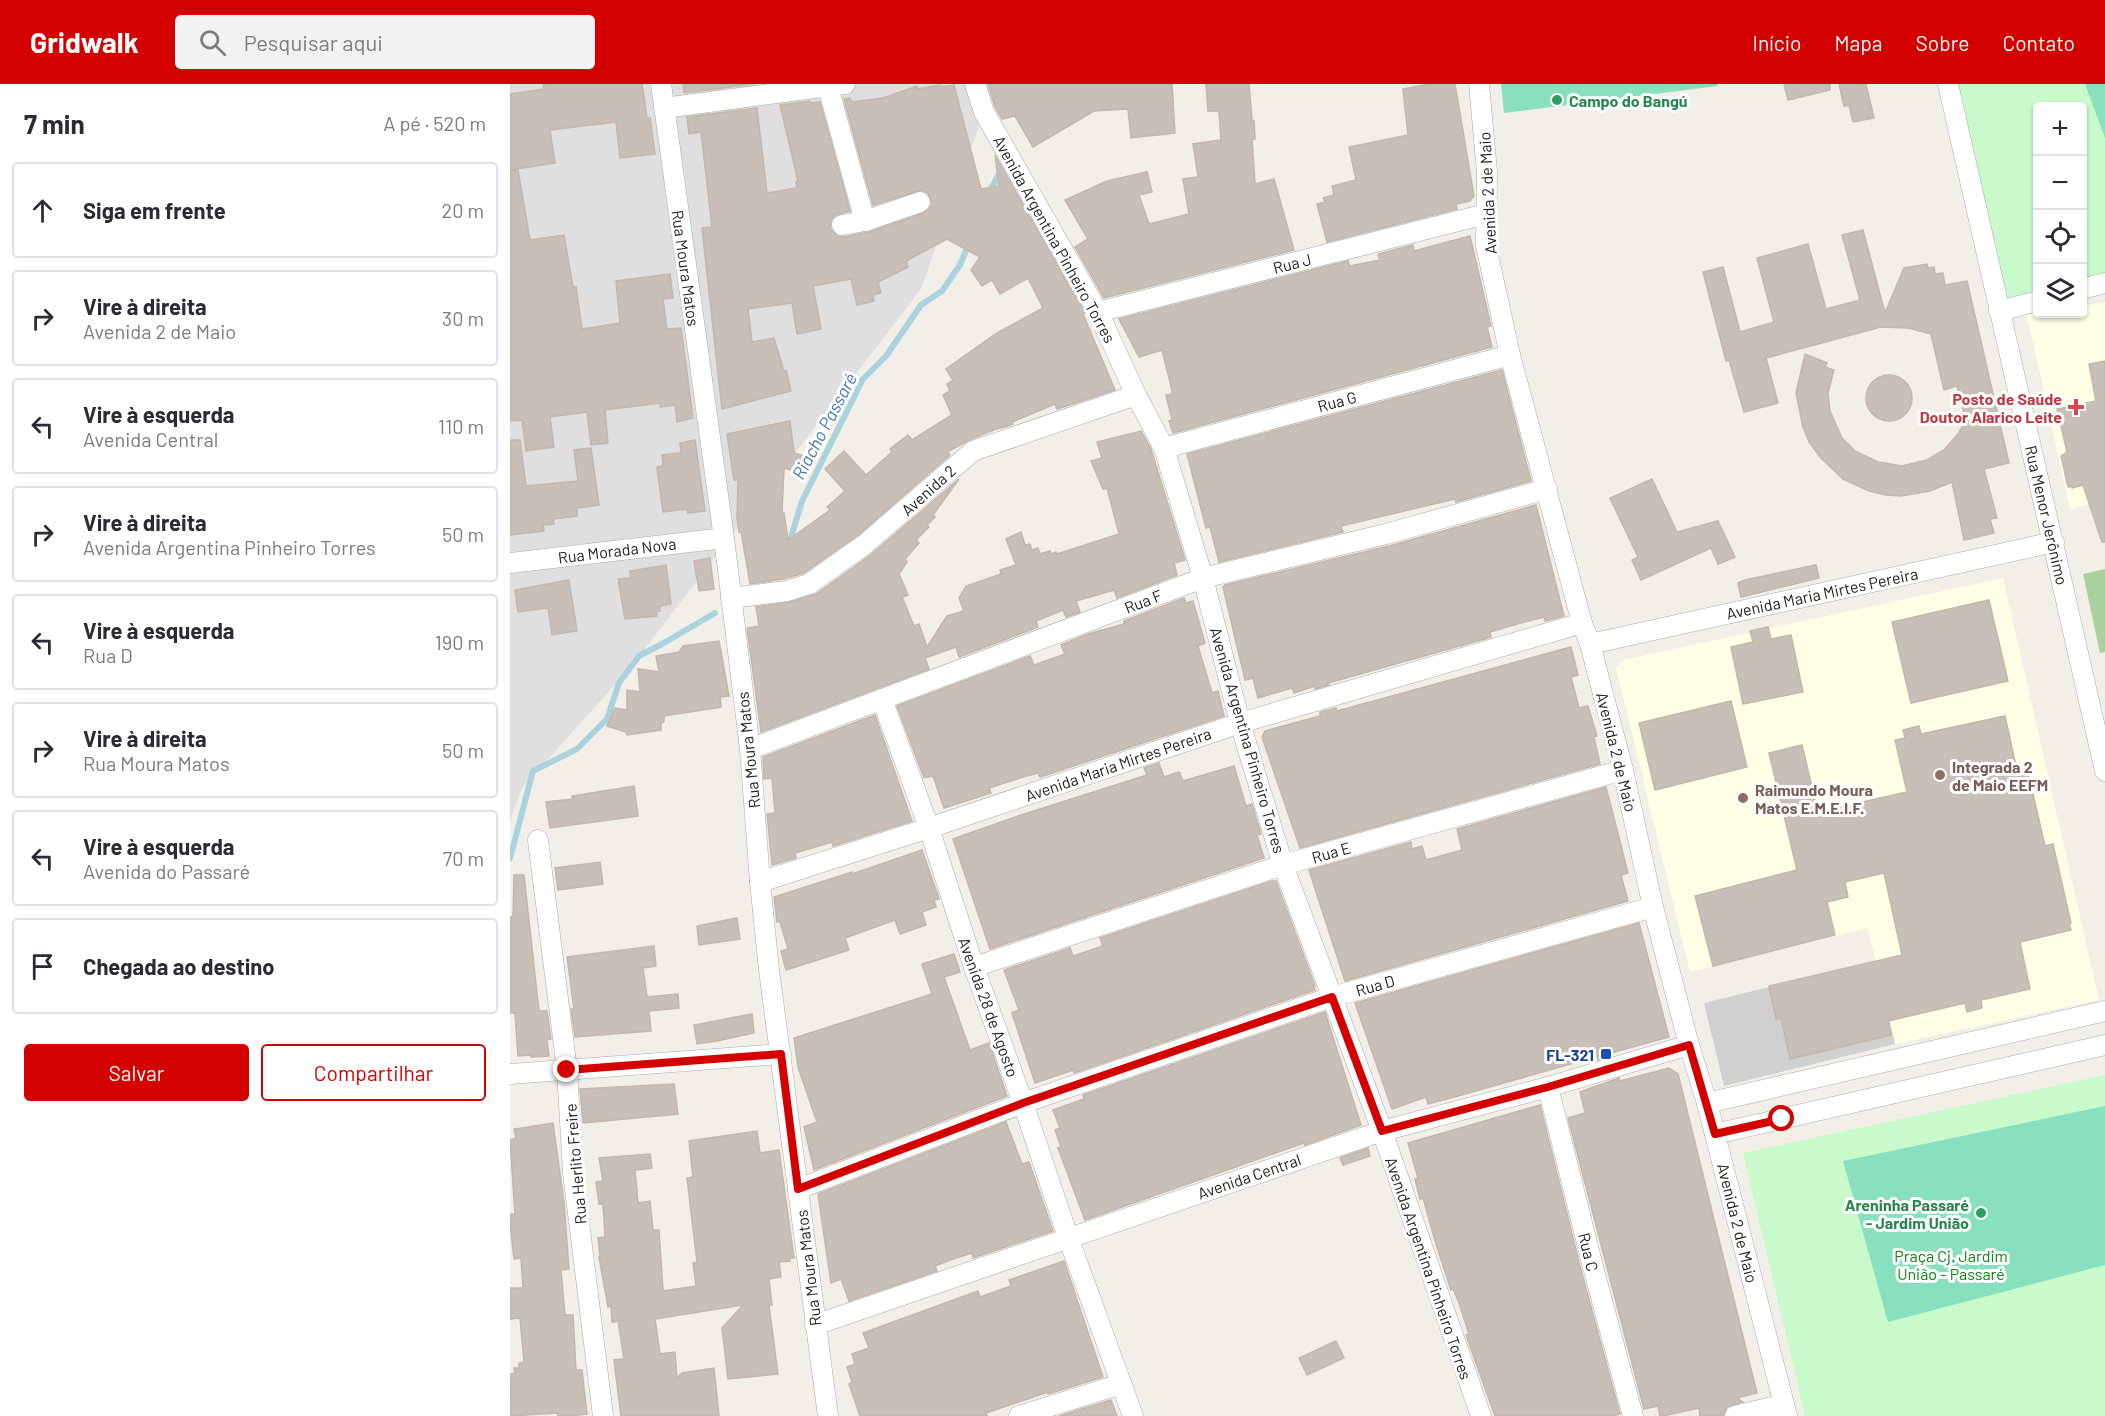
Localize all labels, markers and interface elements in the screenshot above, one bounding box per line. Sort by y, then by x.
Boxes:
search box [175,15,595,69]
text: Gridwalk [30,25,139,59]
icon: search [196,26,229,59]
text: Pesquisar aqui [244,29,383,55]
text: Início [1753,30,1801,55]
text: Mapa [1834,30,1883,55]
text: Sobre [1916,30,1969,55]
text: Contato [2002,30,2075,55]
place label: Campo do Bangú [1569,91,1688,110]
marker: Campo do Bangú [1550,93,1564,107]
map controls [2033,102,2087,318]
button: + [2033,102,2087,156]
text: 7 min [24,108,85,139]
text: A pé · 520 m [383,111,486,135]
street label: Avenida 2 de Maio [1474,131,1500,255]
street label: Avenida Argentina Pinheiro Torres [990,132,1120,346]
button: − [2033,156,2087,210]
icon: ahead [26,194,59,227]
text: Siga em frente [83,197,226,223]
text: 20 m [441,198,484,222]
street label: Rua Moura Matos [668,209,704,327]
button: locate [2033,210,2087,264]
street label: Rua J [1271,249,1313,277]
button: layers [2033,264,2087,318]
text: Vire à direita [83,293,207,319]
icon: right [26,302,59,335]
text: 30 m [442,306,484,330]
text: Avenida 2 de Maio [83,319,236,343]
water label: Riacho Passaré [787,369,861,483]
street label: Rua G [1315,387,1359,415]
place label: Posto de Saúde Doutor Alarico Leite [1920,389,2062,426]
marker: Posto de Saúde Doutor Alarico Leite [2067,398,2085,416]
text: Vire à esquerda [83,401,234,427]
icon: left [26,410,59,443]
text: 110 m [438,414,484,438]
text: Avenida Central [83,427,218,451]
street label: Rua Menor Jerônimo [2022,443,2072,587]
street label: Avenida 2 [897,461,959,519]
text: Vire à direita [83,509,207,535]
icon: right [26,518,59,551]
text: 50 m [442,522,484,546]
street label: Rua Morada Nova [557,533,677,567]
text: Avenida Argentina Pinheiro Torres [83,535,376,559]
street label: Avenida Maria Mirtes Pereira [1725,563,1919,623]
street label: Rua F [1121,585,1165,617]
text: Vire à esquerda [83,617,234,643]
street label: Avenida Argentina Pinheiro Torres [1207,625,1289,855]
icon: left [26,626,59,659]
text: 190 m [435,630,484,654]
text: Rua D [83,643,133,667]
street label: Avenida 2 de Maio [1593,690,1641,814]
street label: Rua Moura Matos [732,691,764,809]
street label: Avenida Maria Mirtes Pereira [1023,723,1213,805]
text: Vire à direita [83,725,207,751]
icon: right [26,734,59,767]
text: 50 m [442,738,484,762]
text: Rua Moura Matos [83,751,230,775]
place label: Integrada 2 de Maio EEFM [1952,757,2048,794]
marker: Integrada 2 de Maio EEFM [1933,768,1947,782]
place label: Raimundo Moura Matos E.M.E.I.F. [1755,780,1873,817]
marker: Raimundo Moura Matos E.M.E.I.F. [1736,791,1750,805]
text: Vire à esquerda [83,833,234,859]
street label: Rua E [1309,837,1353,867]
icon: left [26,842,59,875]
text: 70 m [443,846,484,870]
text: Avenida do Passaré [83,859,250,883]
street label: Avenida 28 de Agosto [955,935,1023,1079]
icon: arrive [26,950,59,983]
text: Chegada ao destino [83,953,274,979]
street label: Rua D [1353,970,1397,1000]
button: Salvar [24,1044,249,1101]
button: Compartilhar [261,1044,486,1101]
place label: FL-321 [1546,1045,1594,1064]
marker: FL-321 [1599,1047,1613,1061]
route end [553,1056,579,1082]
street label: Rua Herlito Freire [560,1103,590,1225]
route start [1768,1105,1794,1131]
street label: Avenida Central [1195,1149,1303,1203]
street label: Avenida Argentina Pinheiro Torres [1382,1154,1476,1382]
street label: Avenida 2 de Maio [1714,1161,1762,1285]
place label: Areninha Passaré - Jardim União [1845,1195,1969,1232]
marker: Areninha Passaré - Jardim União [1974,1206,1988,1220]
street label: Rua Moura Matos [791,1209,825,1327]
street label: Rua C [1575,1231,1603,1273]
park label: Praça Cj. Jardim União - Passaré [1894,1246,2008,1283]

